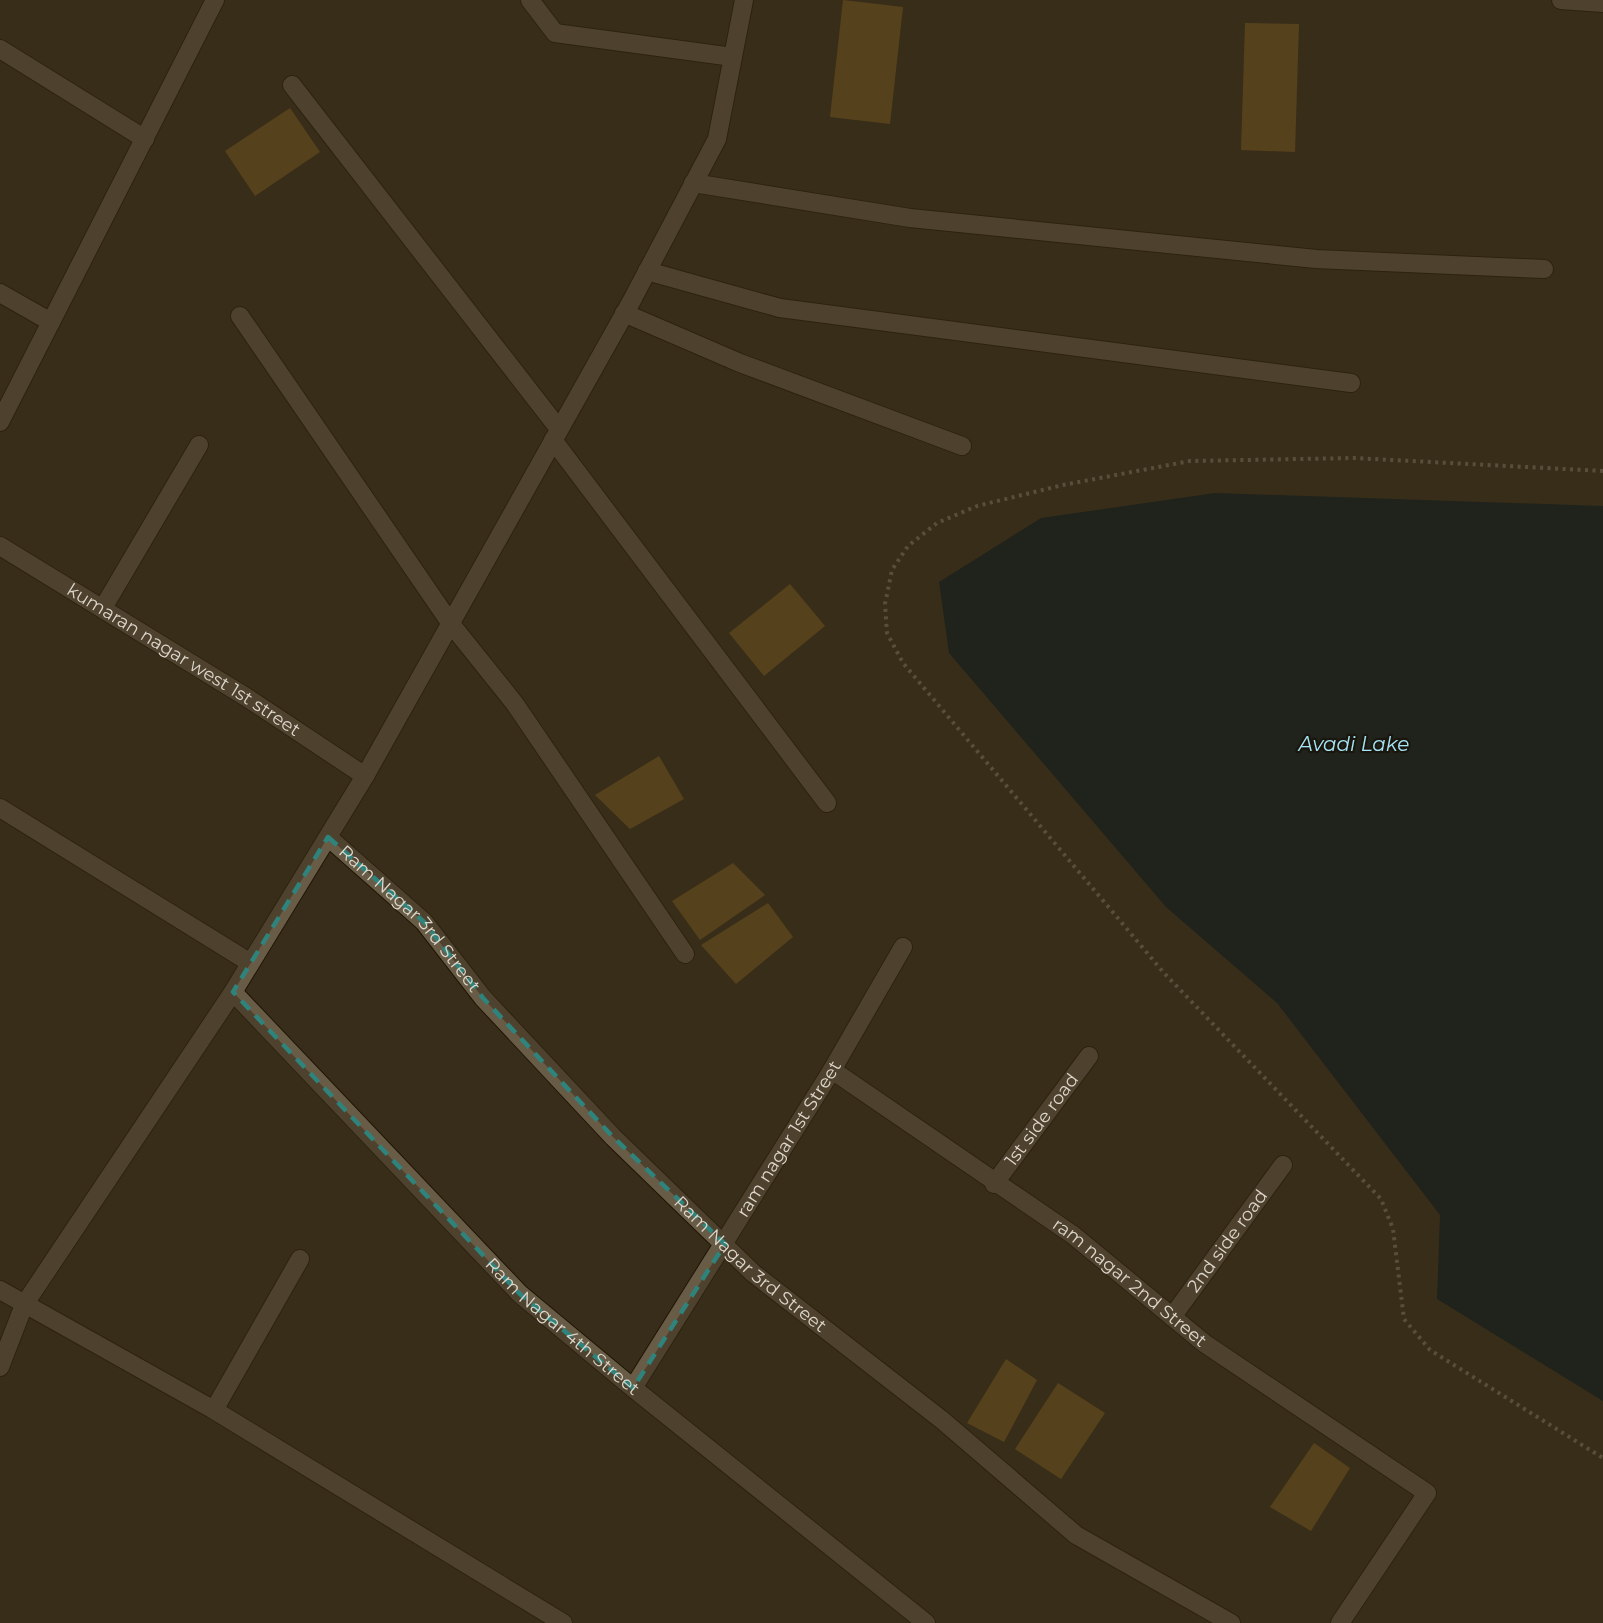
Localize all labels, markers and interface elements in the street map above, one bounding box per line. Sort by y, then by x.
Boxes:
street label: kumaran nagar west 1st street [63,579,304,741]
water label: Avadi Lake [1298,732,1409,756]
street label: Ram Nagar 3rd Street [334,841,485,997]
street label: ram nagar 1st Street [732,1057,846,1221]
street label: 1st side road [1000,1069,1083,1170]
street label: 2nd side road [1183,1185,1272,1297]
street label: Ram Nagar 3rd Street [669,1191,831,1337]
street label: ram nagar 2nd Street [1048,1213,1211,1352]
street label: Ram Nagar 4th Street [481,1253,644,1400]

